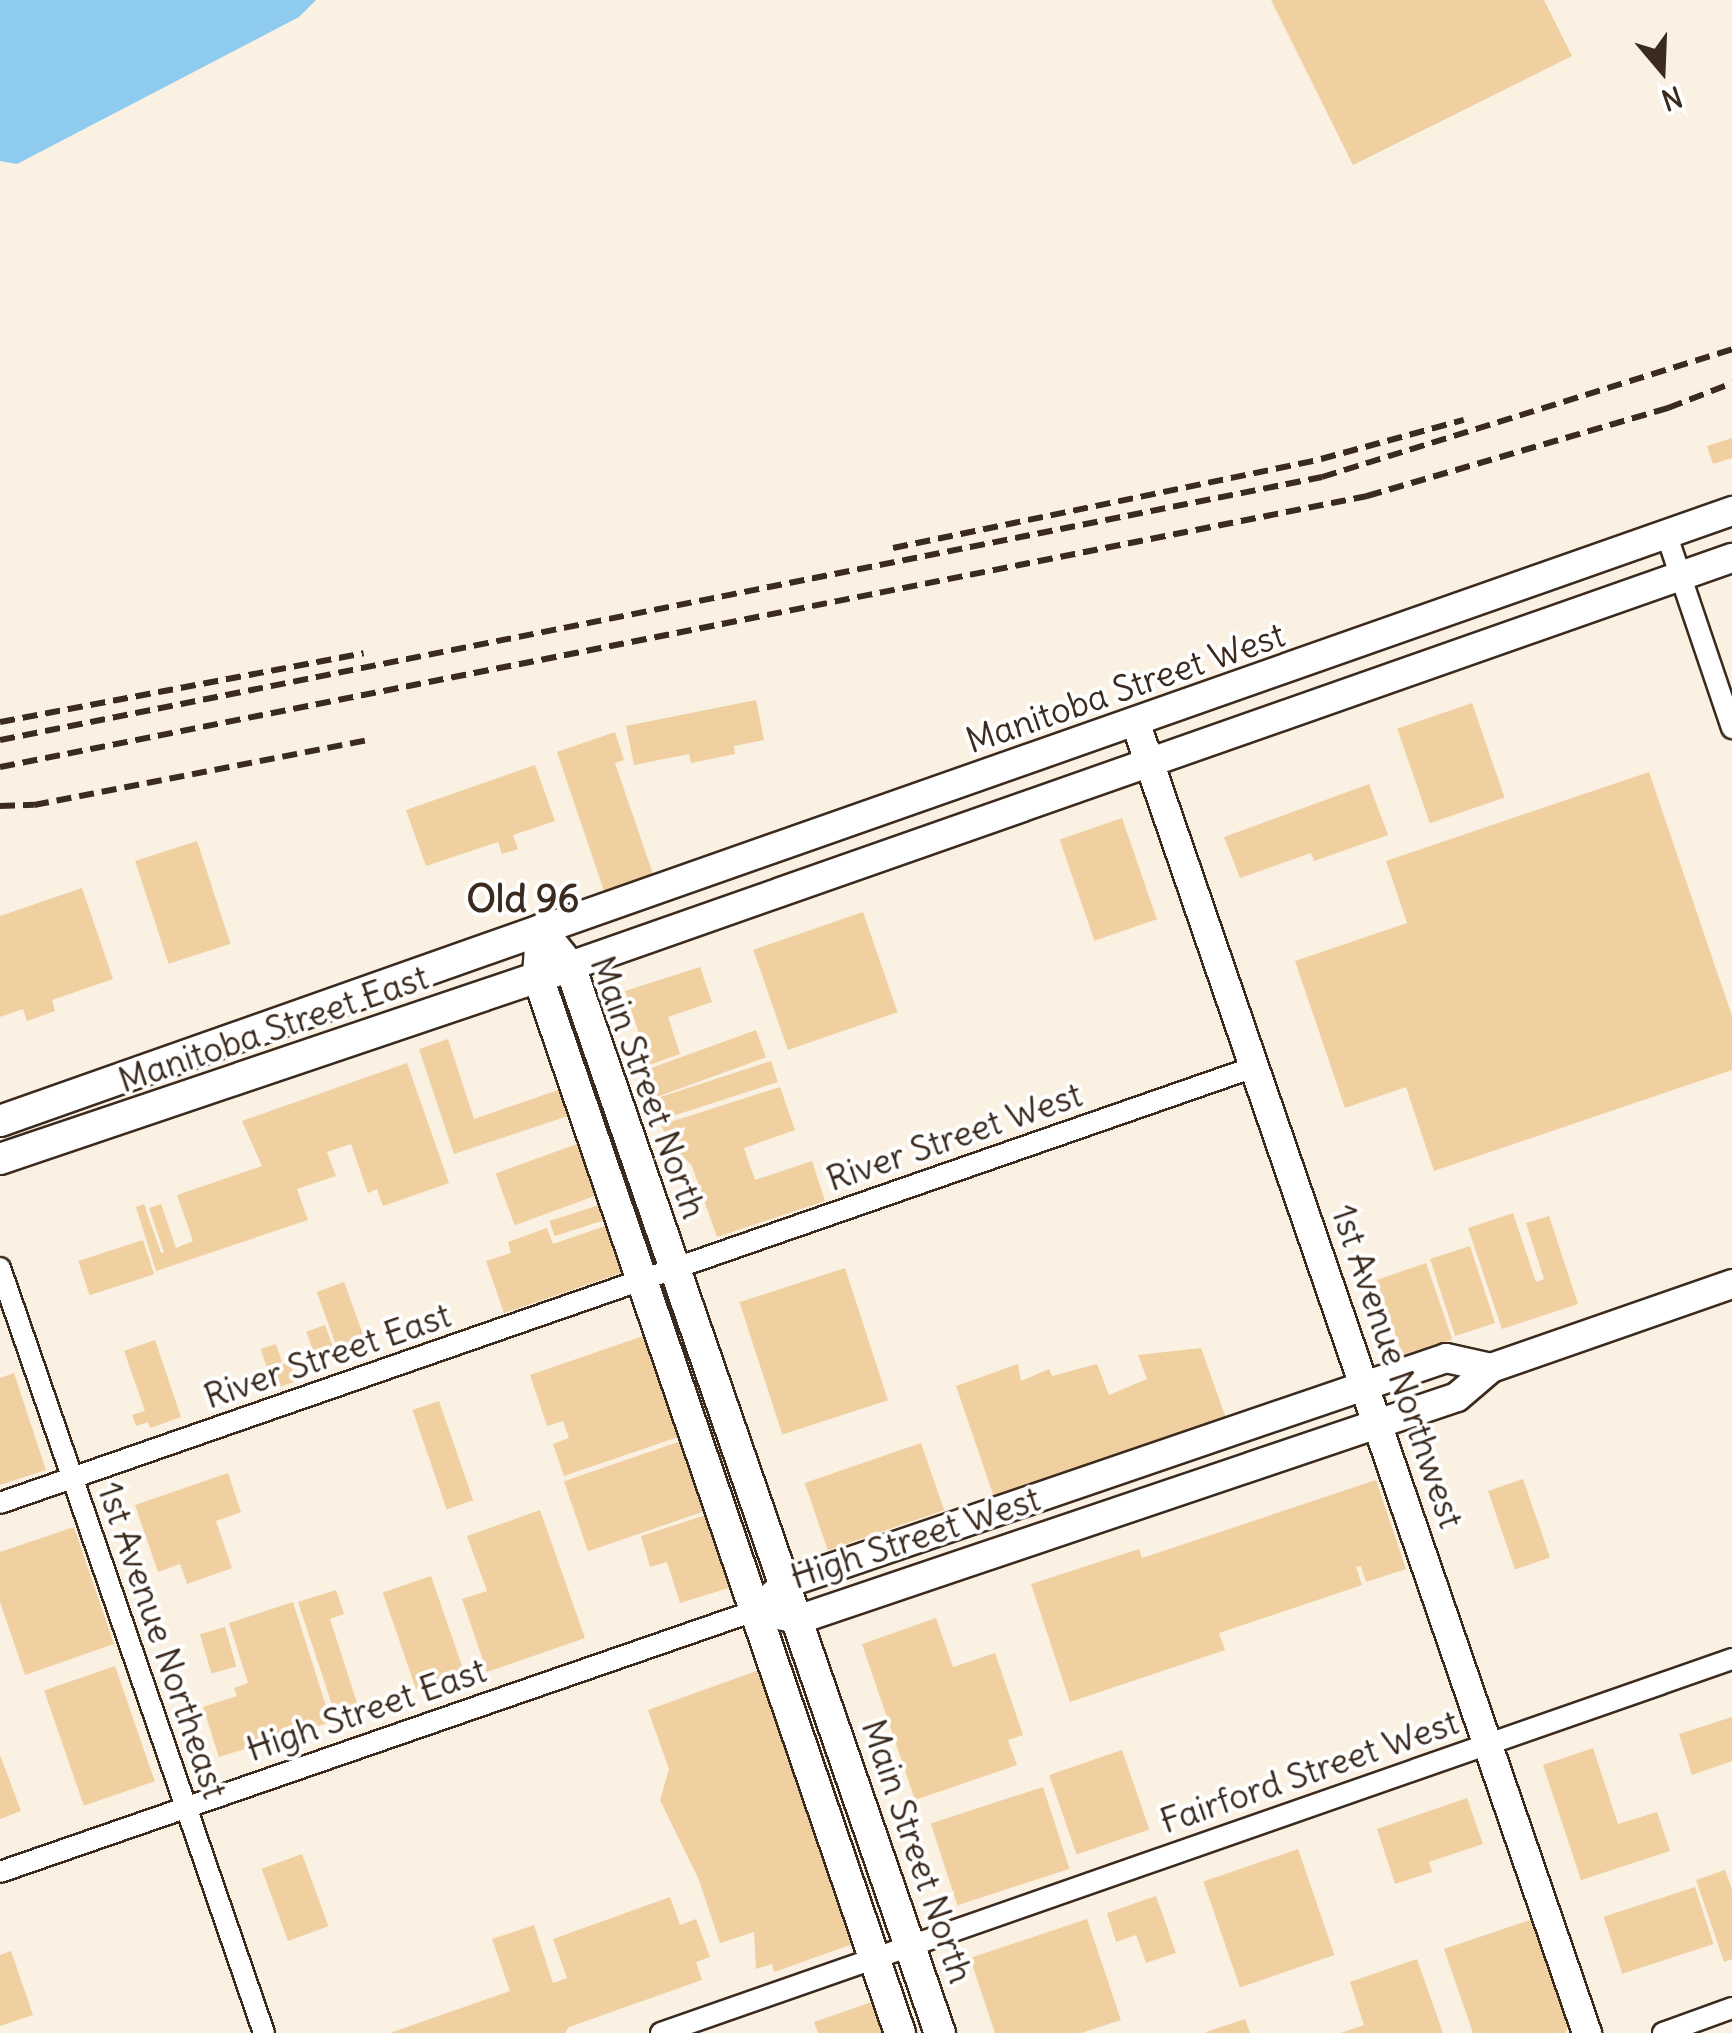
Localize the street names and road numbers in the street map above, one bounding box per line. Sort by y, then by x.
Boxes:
street label: Manitoba Street West [960,613,1290,761]
street label: Main Street North [582,950,716,1224]
street label: Manitoba Street East [113,955,433,1101]
street label: River Street West [821,1073,1087,1199]
street label: 1st Avenue Northwest [1323,1199,1473,1533]
street label: River Street East [198,1293,456,1417]
street label: 1st Avenue Northeast [89,1476,237,1804]
street label: High Street West [785,1477,1045,1597]
street label: High Street East [241,1648,491,1770]
street label: Fairford Street West [1154,1700,1464,1842]
street label: Main Street North [853,1714,983,1988]

